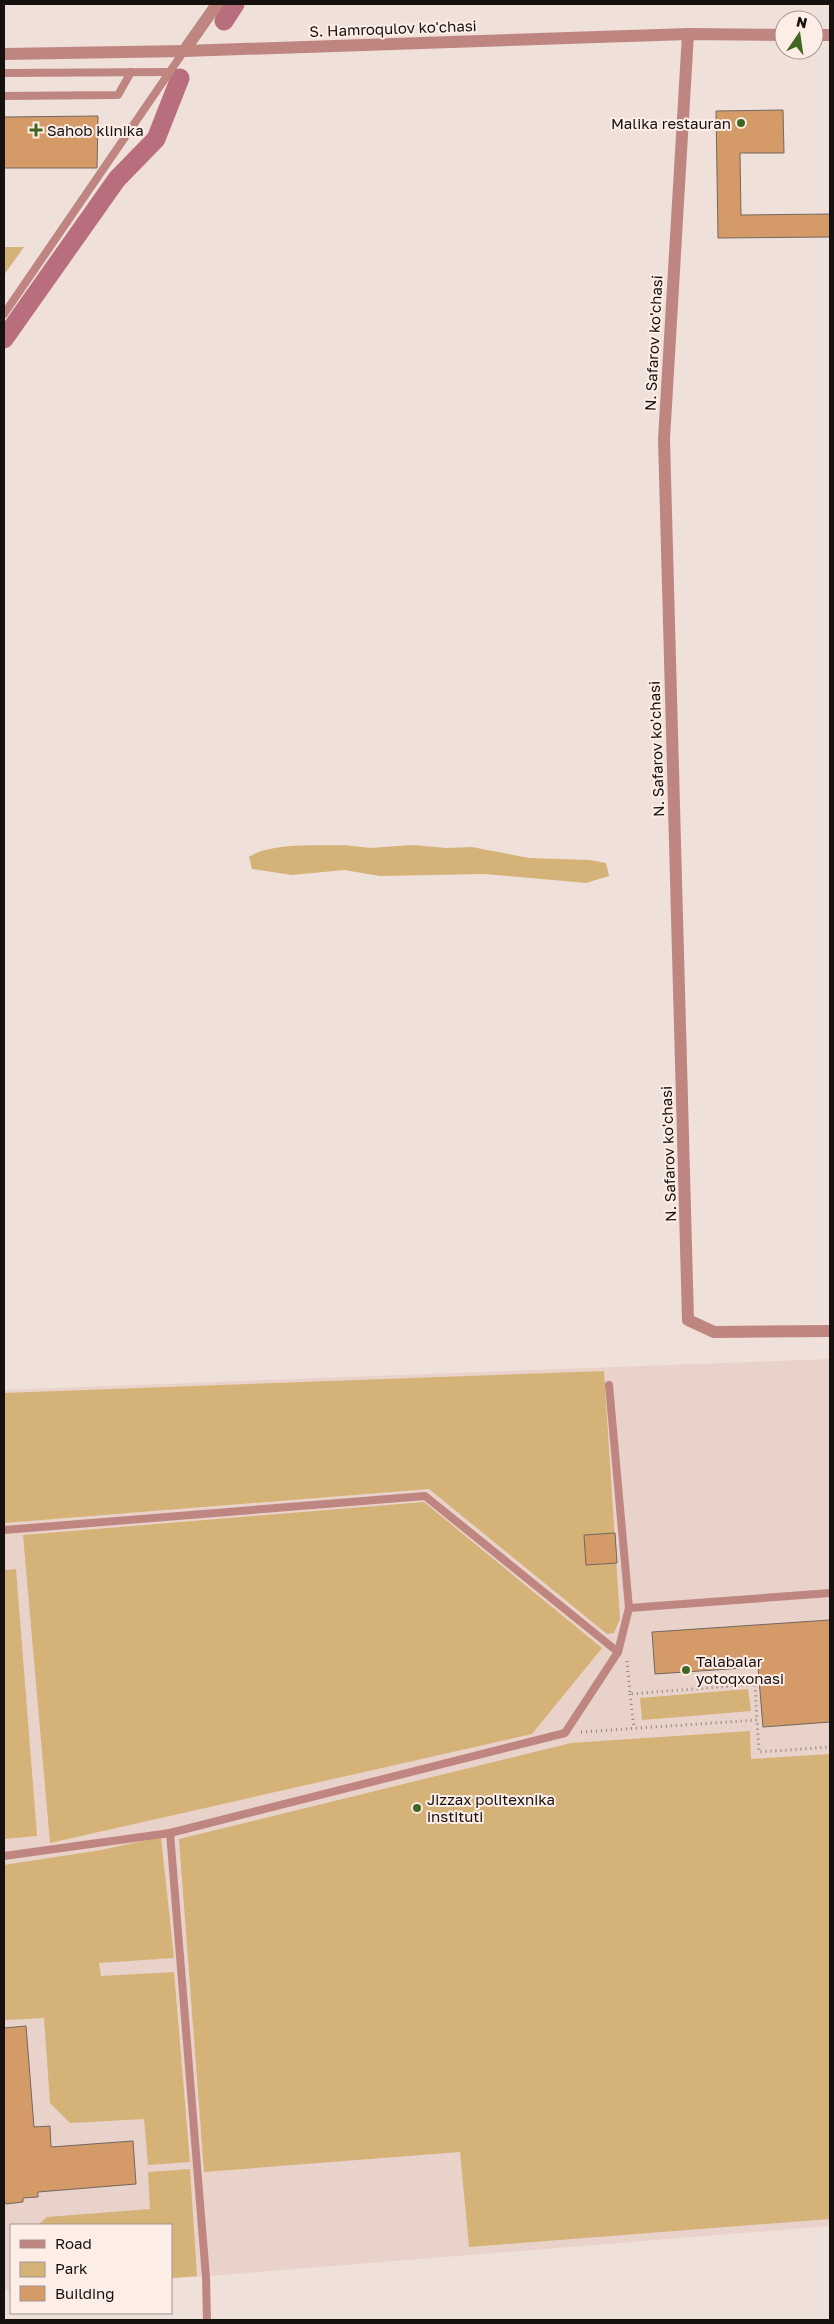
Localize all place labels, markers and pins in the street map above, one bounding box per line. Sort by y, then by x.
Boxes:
place label: Malika restauran [611,114,731,132]
marker: Malika restauran [735,117,747,129]
place label: Sahob klinika [47,121,144,139]
marker: Sahob klinika [29,123,43,137]
place label: Talabalar yotoqxonasi [696,1652,784,1687]
marker: Talabalar yotoqxonasi [680,1664,692,1676]
place label: Jizzax politexnika instituti [427,1790,555,1825]
marker: Jizzax politexnika instituti [411,1802,423,1814]

